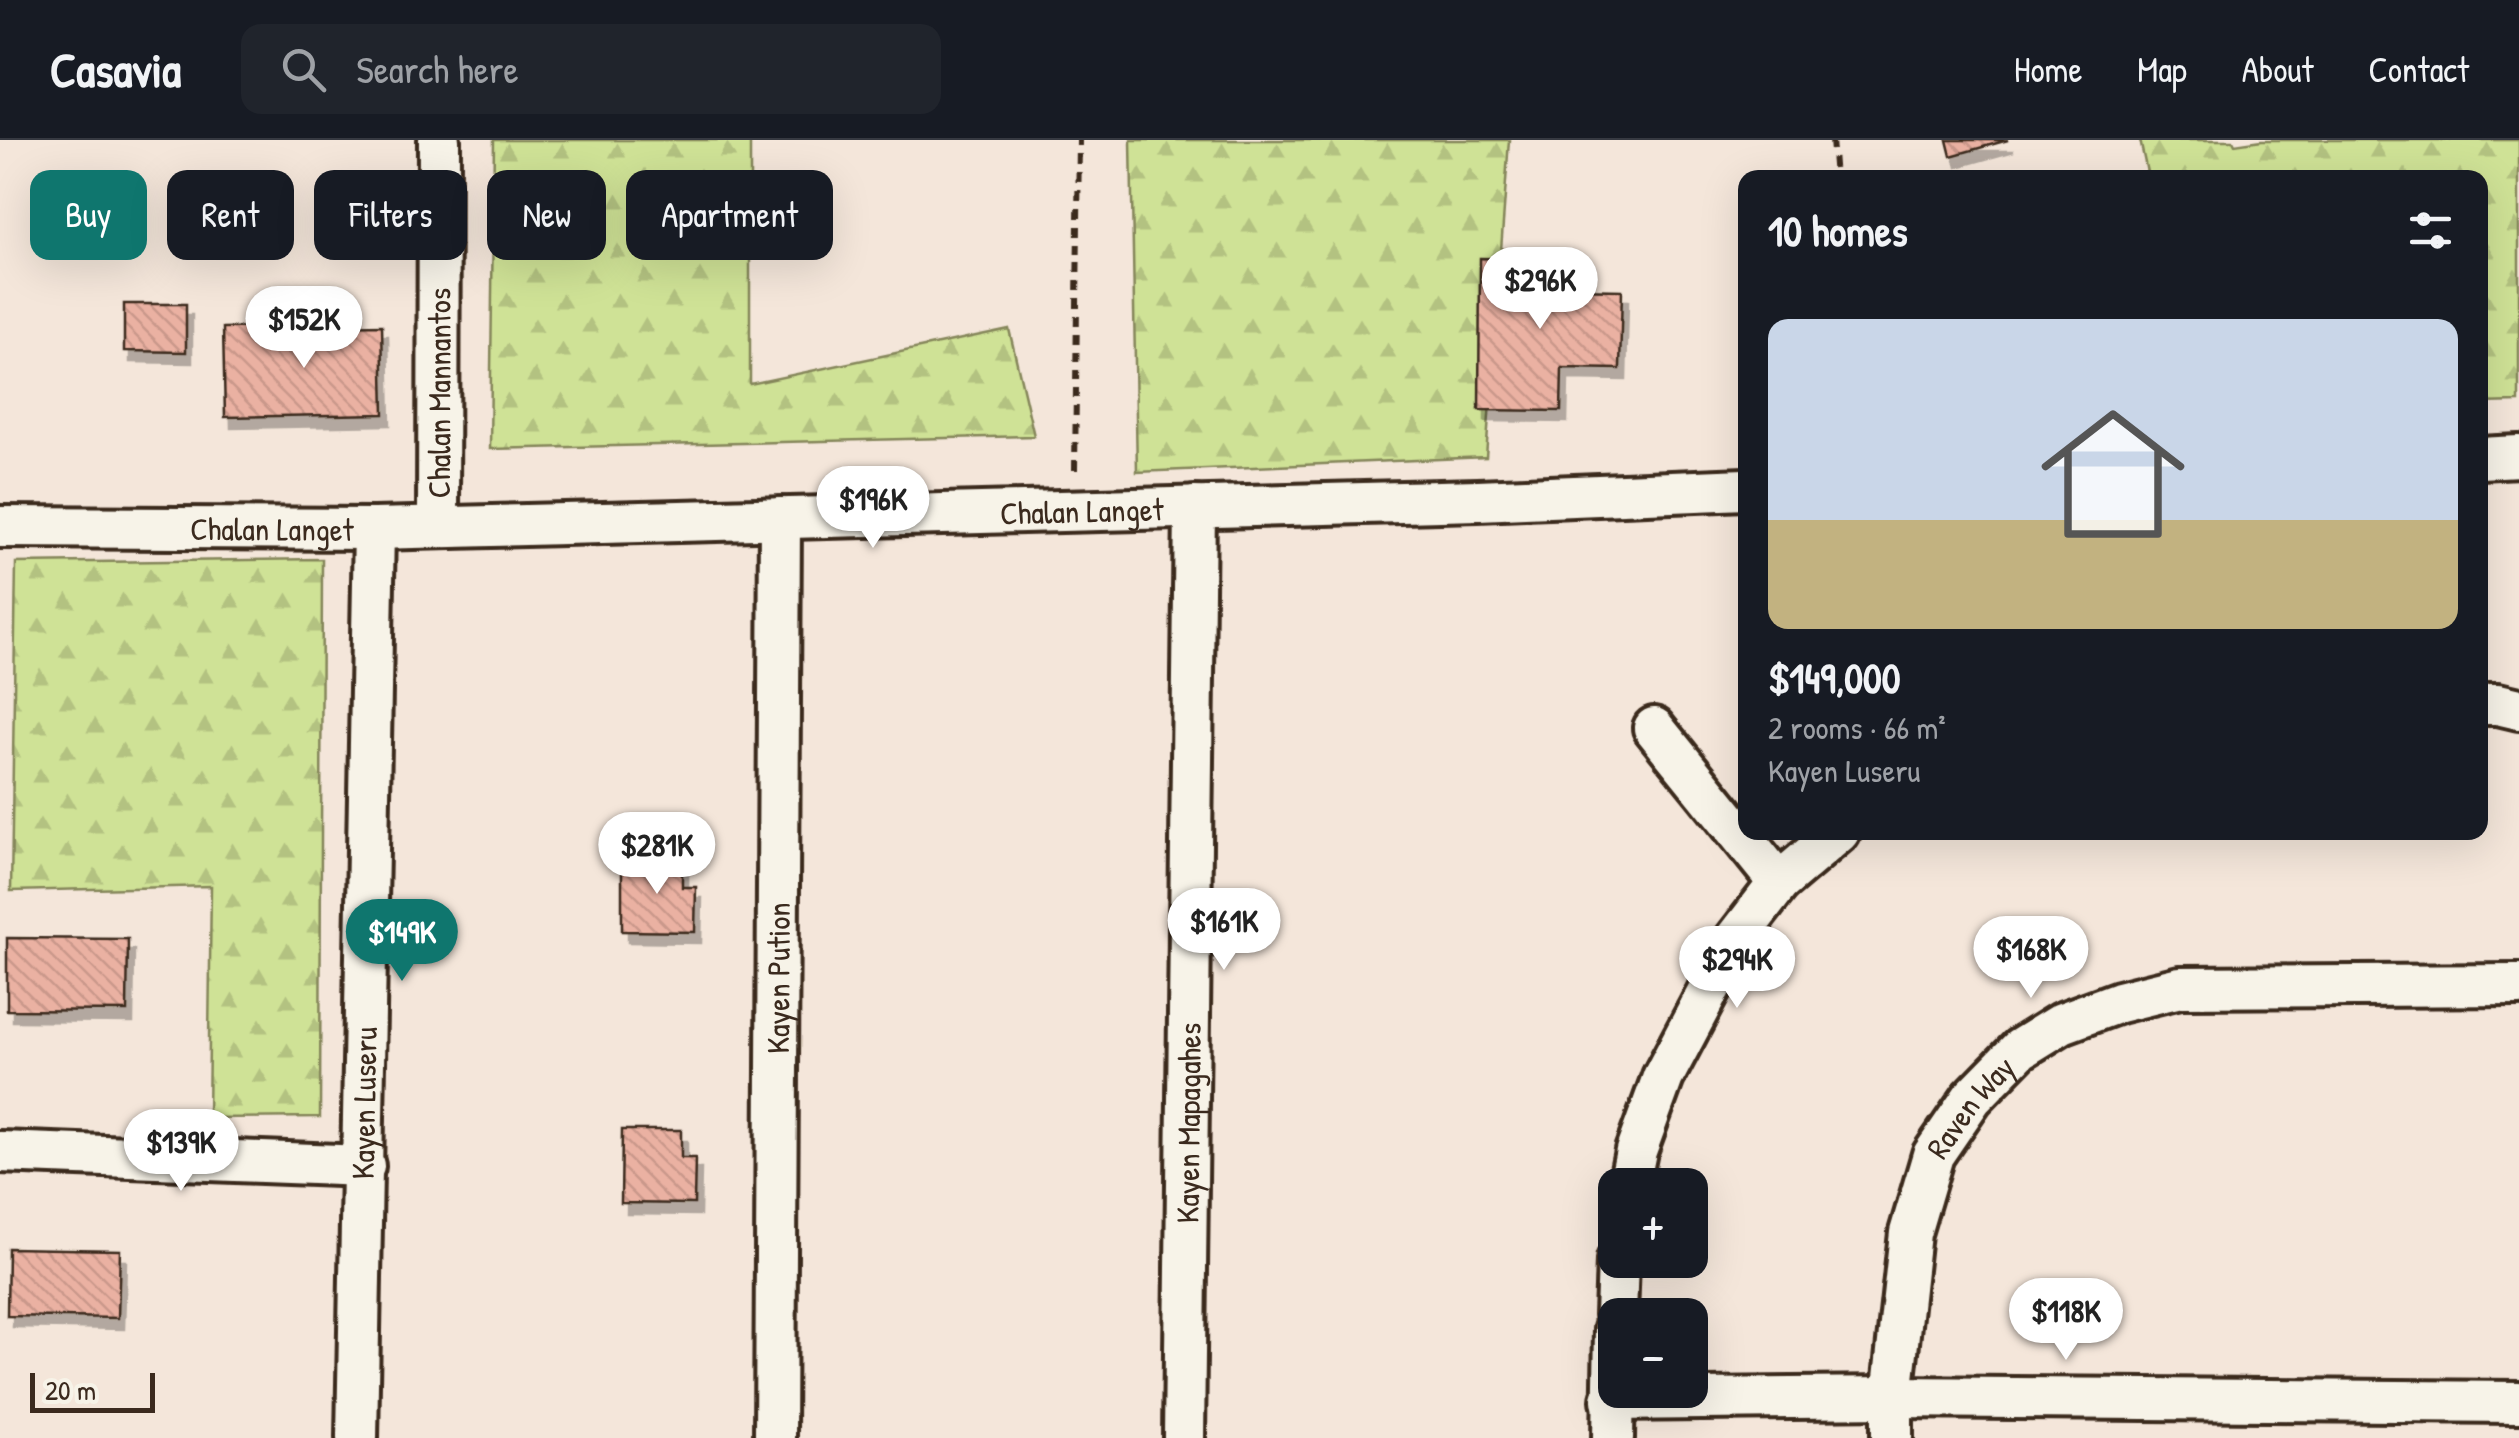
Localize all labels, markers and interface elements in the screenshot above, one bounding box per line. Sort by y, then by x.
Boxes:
search box [241,24,941,114]
text: Casavia [50,37,181,102]
icon: search [276,42,331,97]
text: Search here [356,43,519,95]
text: Home [2014,46,2082,93]
text: Map [2137,46,2187,93]
text: About [2242,46,2314,93]
text: Contact [2369,46,2469,93]
chip: Buy [30,170,147,260]
chip: Rent [167,170,294,260]
chip: Filters [314,170,467,260]
chip: New [487,170,606,260]
chip: Apartment [626,170,833,260]
text: 10 homes [1768,202,1908,259]
icon: filters [2403,203,2458,258]
pin: $296K [1470,247,1610,332]
text: $296K [1504,258,1576,301]
pin: $152K [234,286,374,371]
street label: Chalan Mannantos [417,288,460,498]
text: $152K [267,297,341,340]
icon: home [2023,384,2203,564]
pin: $196K [803,466,943,551]
text: $196K [838,477,908,520]
street label: Chalan Langet [1000,487,1165,534]
street label: Chalan Langet [190,507,355,550]
text: $149,000 [1768,649,1901,706]
text: 2 rooms · 66 m² [1768,706,1946,749]
text: Kayen Luseru [1768,749,1920,792]
pin: $281K [587,812,727,897]
text: $281K [620,823,694,866]
pin: $161K [1154,888,1294,973]
pin: $149K [332,899,472,984]
text: $161K [1190,899,1258,942]
street label: Kayen Pution [756,902,799,1054]
text: $149K [368,910,436,953]
pin: $168K [1961,916,2101,1001]
pin: $294K [1667,926,1807,1011]
text: $168K [1995,927,2067,970]
text: $294K [1701,937,1773,980]
street label: Kayen Mapagahes [1165,1022,1210,1224]
street label: Kayen Luseru [340,1026,386,1180]
street label: Raven Way [1916,1046,2024,1167]
pin: $139K [111,1109,251,1194]
text: $139K [146,1120,216,1163]
map controls [1598,1168,1708,1408]
button: + [1598,1168,1708,1278]
pin: $118K [1996,1278,2136,1363]
text: $118K [2031,1289,2101,1332]
button: − [1598,1298,1708,1408]
scale bar [30,1368,155,1412]
text: 20 m [45,1371,96,1409]

